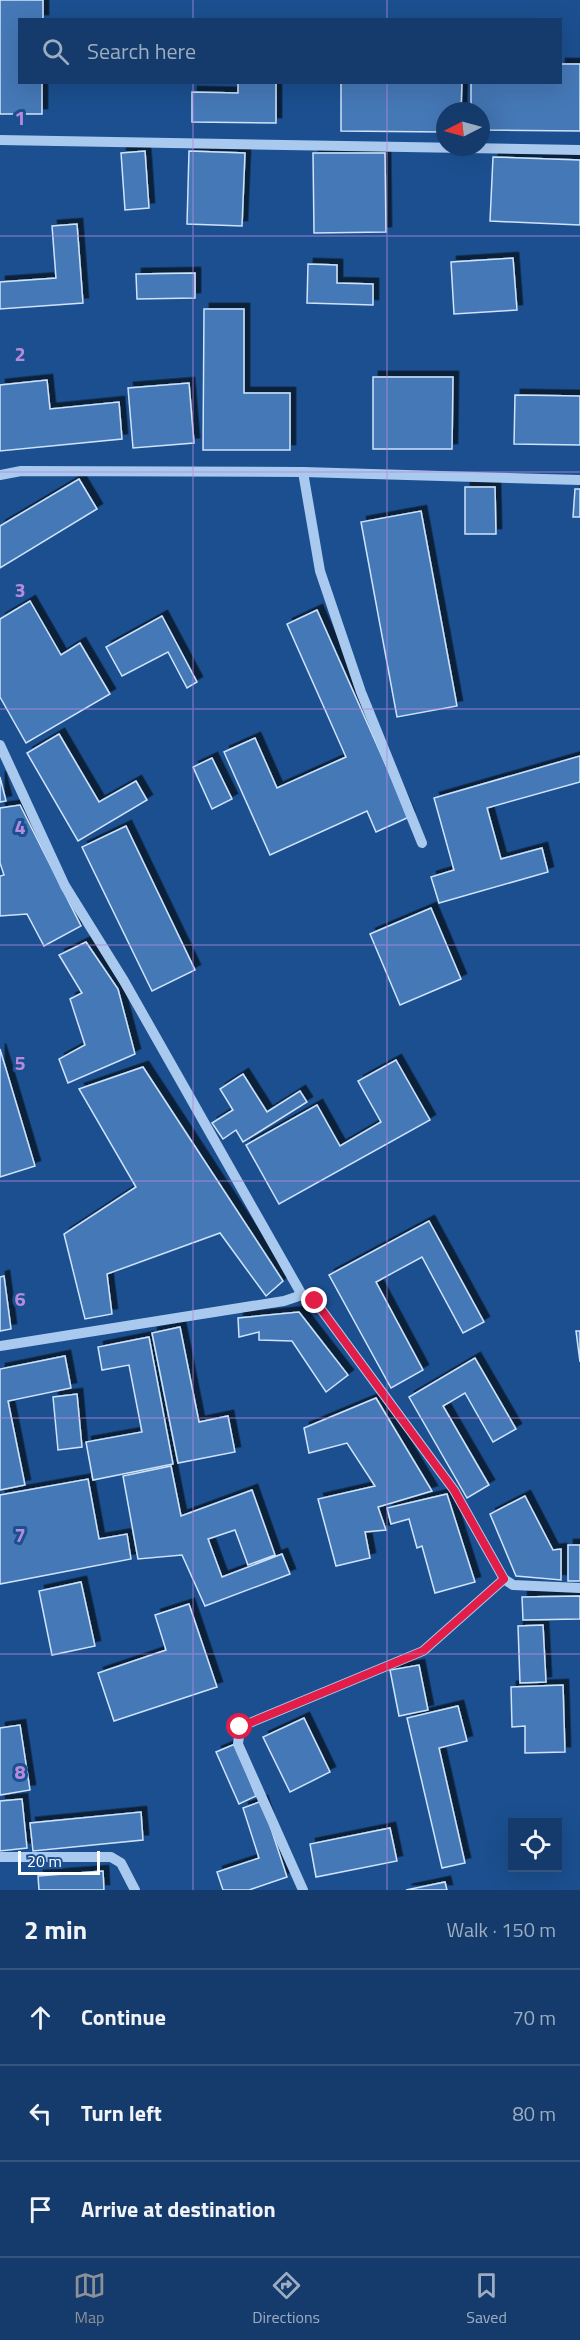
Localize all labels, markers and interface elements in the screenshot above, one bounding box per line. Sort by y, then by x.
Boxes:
search box [18,18,562,84]
text: Search here [87,34,196,68]
icon: search [39,35,72,68]
text: 1 [14,102,26,133]
north arrow [436,102,490,156]
text: 2 [14,338,26,369]
text: 3 [14,574,26,605]
text: 4 [14,811,26,842]
text: 5 [14,1047,26,1078]
text: 6 [14,1283,26,1314]
route end [301,1287,327,1313]
text: 7 [14,1519,26,1550]
route start [226,1713,252,1739]
text: 8 [14,1756,26,1787]
map controls [508,1818,562,1872]
button: locate [508,1818,562,1872]
scale bar [18,1848,100,1876]
text: 20 m [27,1849,62,1873]
text: 2 min [24,1910,87,1949]
text: Walk · 150 m [447,1914,556,1945]
text: Continue [81,2000,166,2034]
icon: ahead [24,2001,57,2034]
text: 70 m [512,2002,556,2033]
text: Turn left [81,2096,162,2130]
icon: left [24,2097,57,2130]
text: 80 m [512,2098,556,2129]
text: Arrive at destination [81,2192,276,2226]
icon: arrive [24,2193,57,2226]
tab: Map [73,2269,106,2329]
tab: Directions [252,2269,320,2329]
tab: Saved [466,2269,507,2329]

